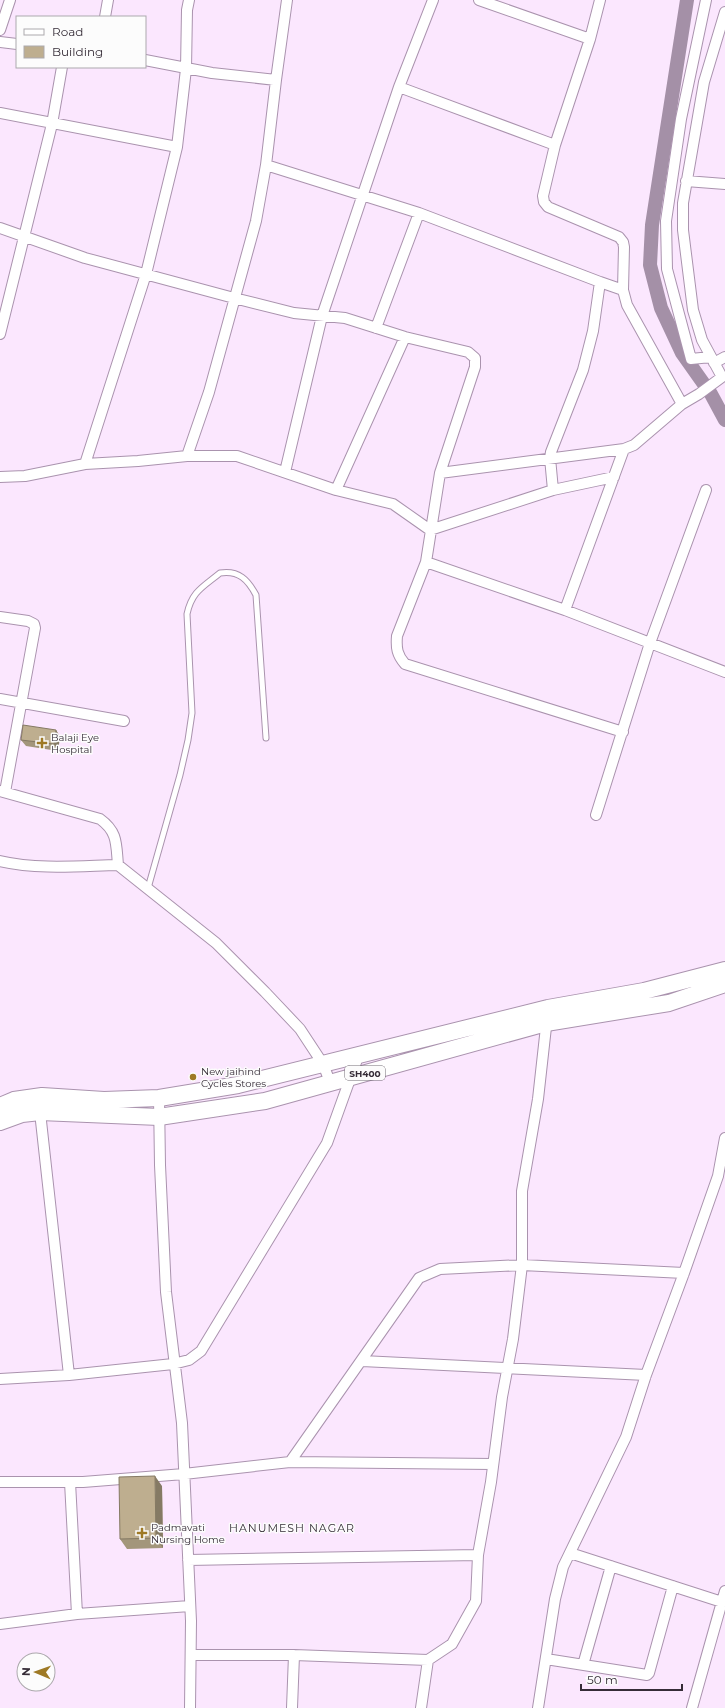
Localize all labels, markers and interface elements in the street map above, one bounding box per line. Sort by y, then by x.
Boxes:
legend [16,16,146,68]
text: Road [52,24,83,39]
text: Building [52,44,103,59]
place label: Balaji Eye Hospital [51,731,99,756]
marker: Balaji Eye Hospital [36,737,48,749]
place label: New jaihind Cycles Stores [201,1065,266,1090]
road number: SH400 [345,1066,385,1080]
marker: New jaihind Cycles Stores [188,1072,198,1082]
place label: Padmavati Nursing Home [151,1521,225,1546]
district label: HANUMESH NAGAR [229,1521,355,1535]
marker: Padmavati Nursing Home [136,1527,148,1539]
north arrow [16,1652,56,1692]
scale bar [581,1666,682,1692]
text: N [19,1667,33,1676]
text: 50 m [587,1672,618,1687]

